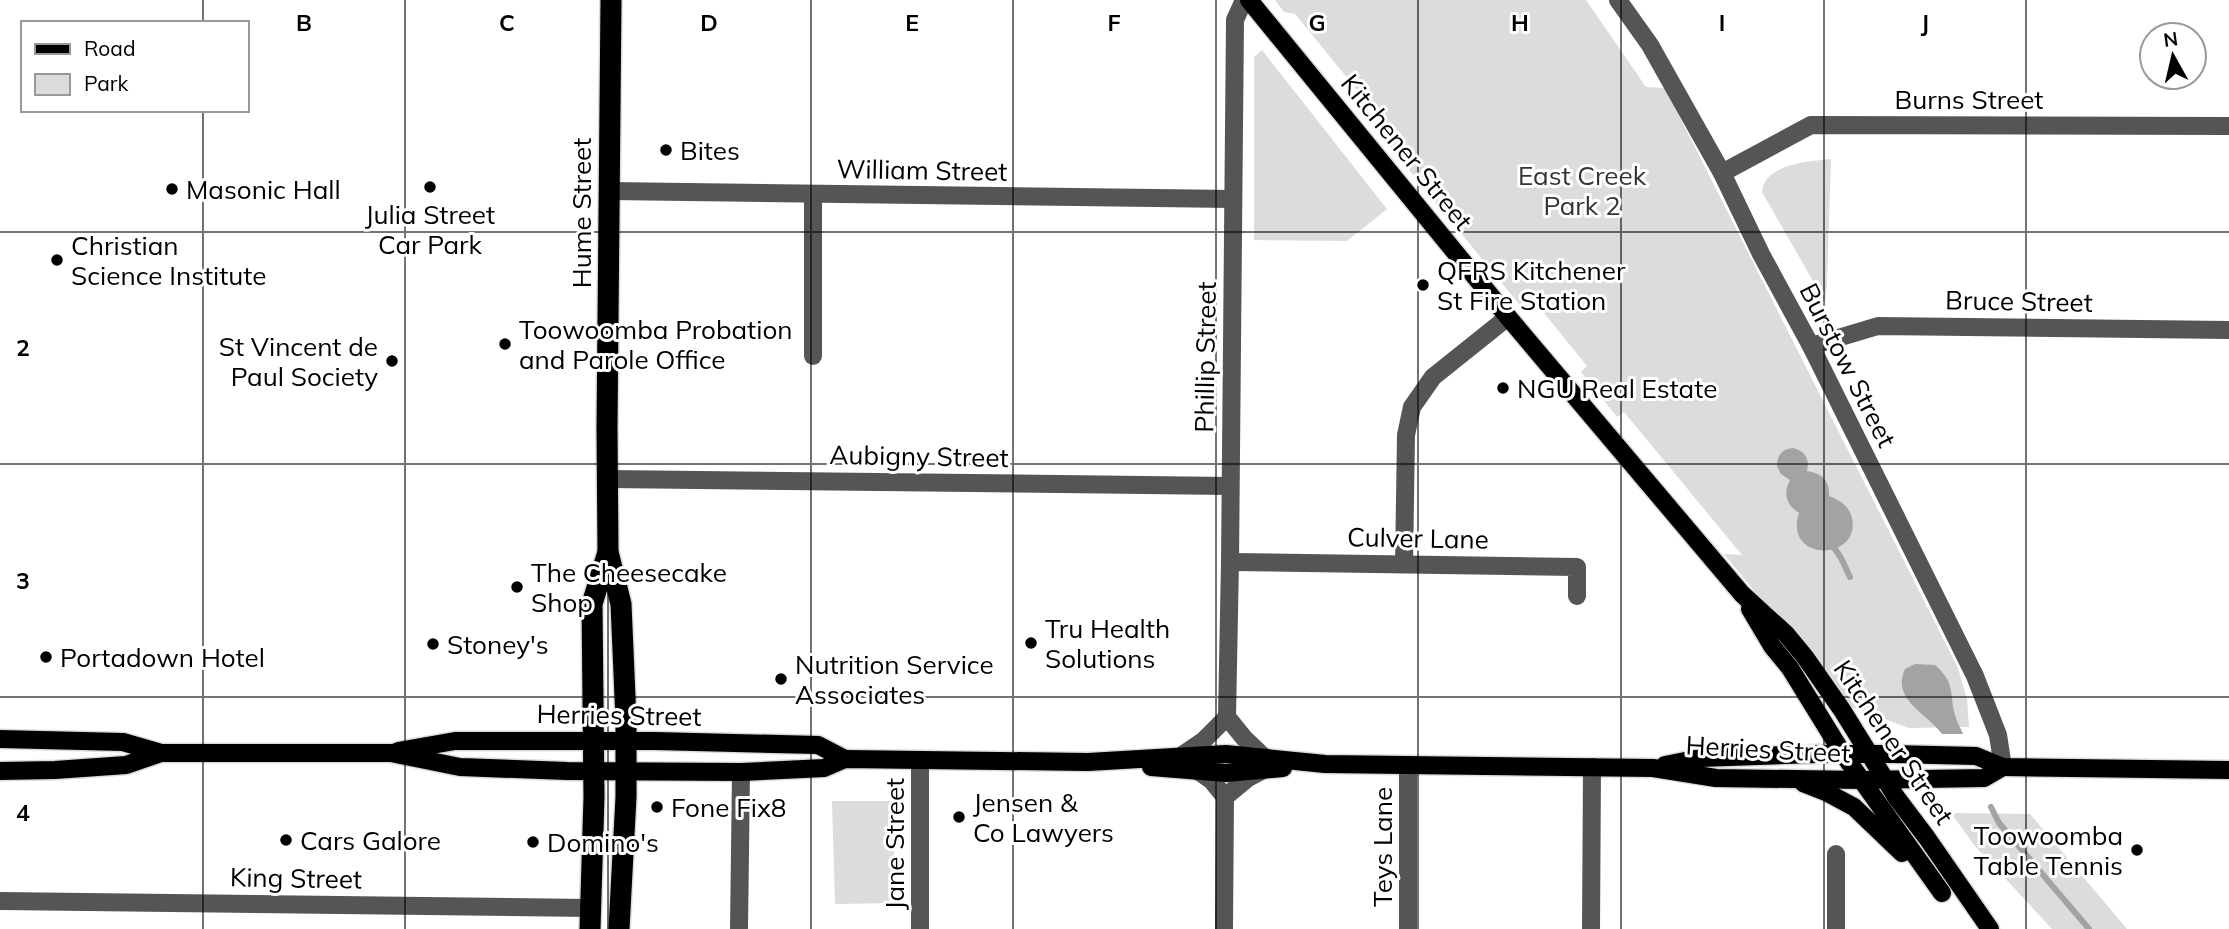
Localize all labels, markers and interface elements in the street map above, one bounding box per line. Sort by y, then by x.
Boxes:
text: B [296,8,312,37]
text: C [499,8,515,37]
text: D [700,8,718,37]
text: E [905,8,919,37]
text: F [1107,8,1121,37]
text: G [1308,8,1326,37]
text: H [1511,8,1529,37]
text: I [1719,8,1725,37]
text: J [1921,8,1929,37]
legend [21,21,248,112]
north arrow [2138,21,2208,91]
text: N [2162,26,2179,52]
text: Road [84,35,135,61]
street label: Kitchener Street [1334,67,1480,237]
text: Park [84,70,128,96]
street label: Burns Street [1895,83,2043,116]
place label: Bites [680,134,740,167]
street label: Hume Street [565,138,598,288]
marker: Bites [658,142,674,158]
street label: William Street [836,152,1008,188]
park label: East Creek Park 2 [1518,159,1647,222]
place label: Masonic Hall [186,173,341,206]
marker: Julia Street Car Park [422,179,438,195]
marker: Masonic Hall [164,181,180,197]
place label: Julia Street Car Park [365,198,495,261]
place label: Christian Science Institute [71,229,266,292]
marker: Christian Science Institute [49,252,65,268]
place label: QFRS Kitchener St Fire Station [1437,254,1626,317]
marker: QFRS Kitchener St Fire Station [1415,277,1431,293]
street label: Burstow Street [1793,277,1903,453]
street label: Phillip Street [1187,281,1223,433]
street label: Bruce Street [1945,283,2093,319]
place label: Toowoomba Probation and Parole Office [519,313,792,376]
place label: St Vincent de Paul Society [219,330,378,393]
text: 2 [16,333,30,362]
marker: Toowoomba Probation and Parole Office [497,336,513,352]
marker: St Vincent de Paul Society [384,353,400,369]
place label: NGU Real Estate [1517,372,1717,405]
marker: NGU Real Estate [1495,380,1511,396]
street label: Aubigny Street [829,438,1009,474]
street label: Culver Lane [1347,520,1489,556]
place label: The Cheesecake Shop [531,556,727,619]
text: 3 [16,566,30,595]
marker: The Cheesecake Shop [509,579,525,595]
place label: Tru Health Solutions [1045,612,1170,675]
place label: Stoney's [447,628,549,661]
marker: Tru Health Solutions [1023,635,1039,651]
marker: Stoney's [425,636,441,652]
place label: Portadown Hotel [60,641,265,674]
place label: Nutrition Service Associates [795,648,994,711]
marker: Portadown Hotel [38,649,54,665]
street label: Kitchener Street [1827,653,1961,831]
marker: Nutrition Service Associates [773,671,789,687]
street label: Herries Street [536,697,702,733]
street label: Herries Street [1685,728,1851,770]
street label: Jane Street [878,778,911,910]
place label: Jensen & Co Lawyers [973,786,1114,849]
street label: Teys Lane [1366,787,1399,907]
place label: Fone Fix8 [671,791,786,824]
text: 4 [16,798,30,827]
marker: Fone Fix8 [649,799,665,815]
marker: Jensen & Co Lawyers [951,809,967,825]
place label: Toowoomba Table Tennis [1974,819,2123,882]
place label: Cars Galore [300,824,441,857]
place label: Domino's [547,826,659,859]
marker: Cars Galore [278,832,294,848]
marker: Domino's [525,834,541,850]
marker: Toowoomba Table Tennis [2129,842,2145,858]
street label: King Street [230,860,362,896]

